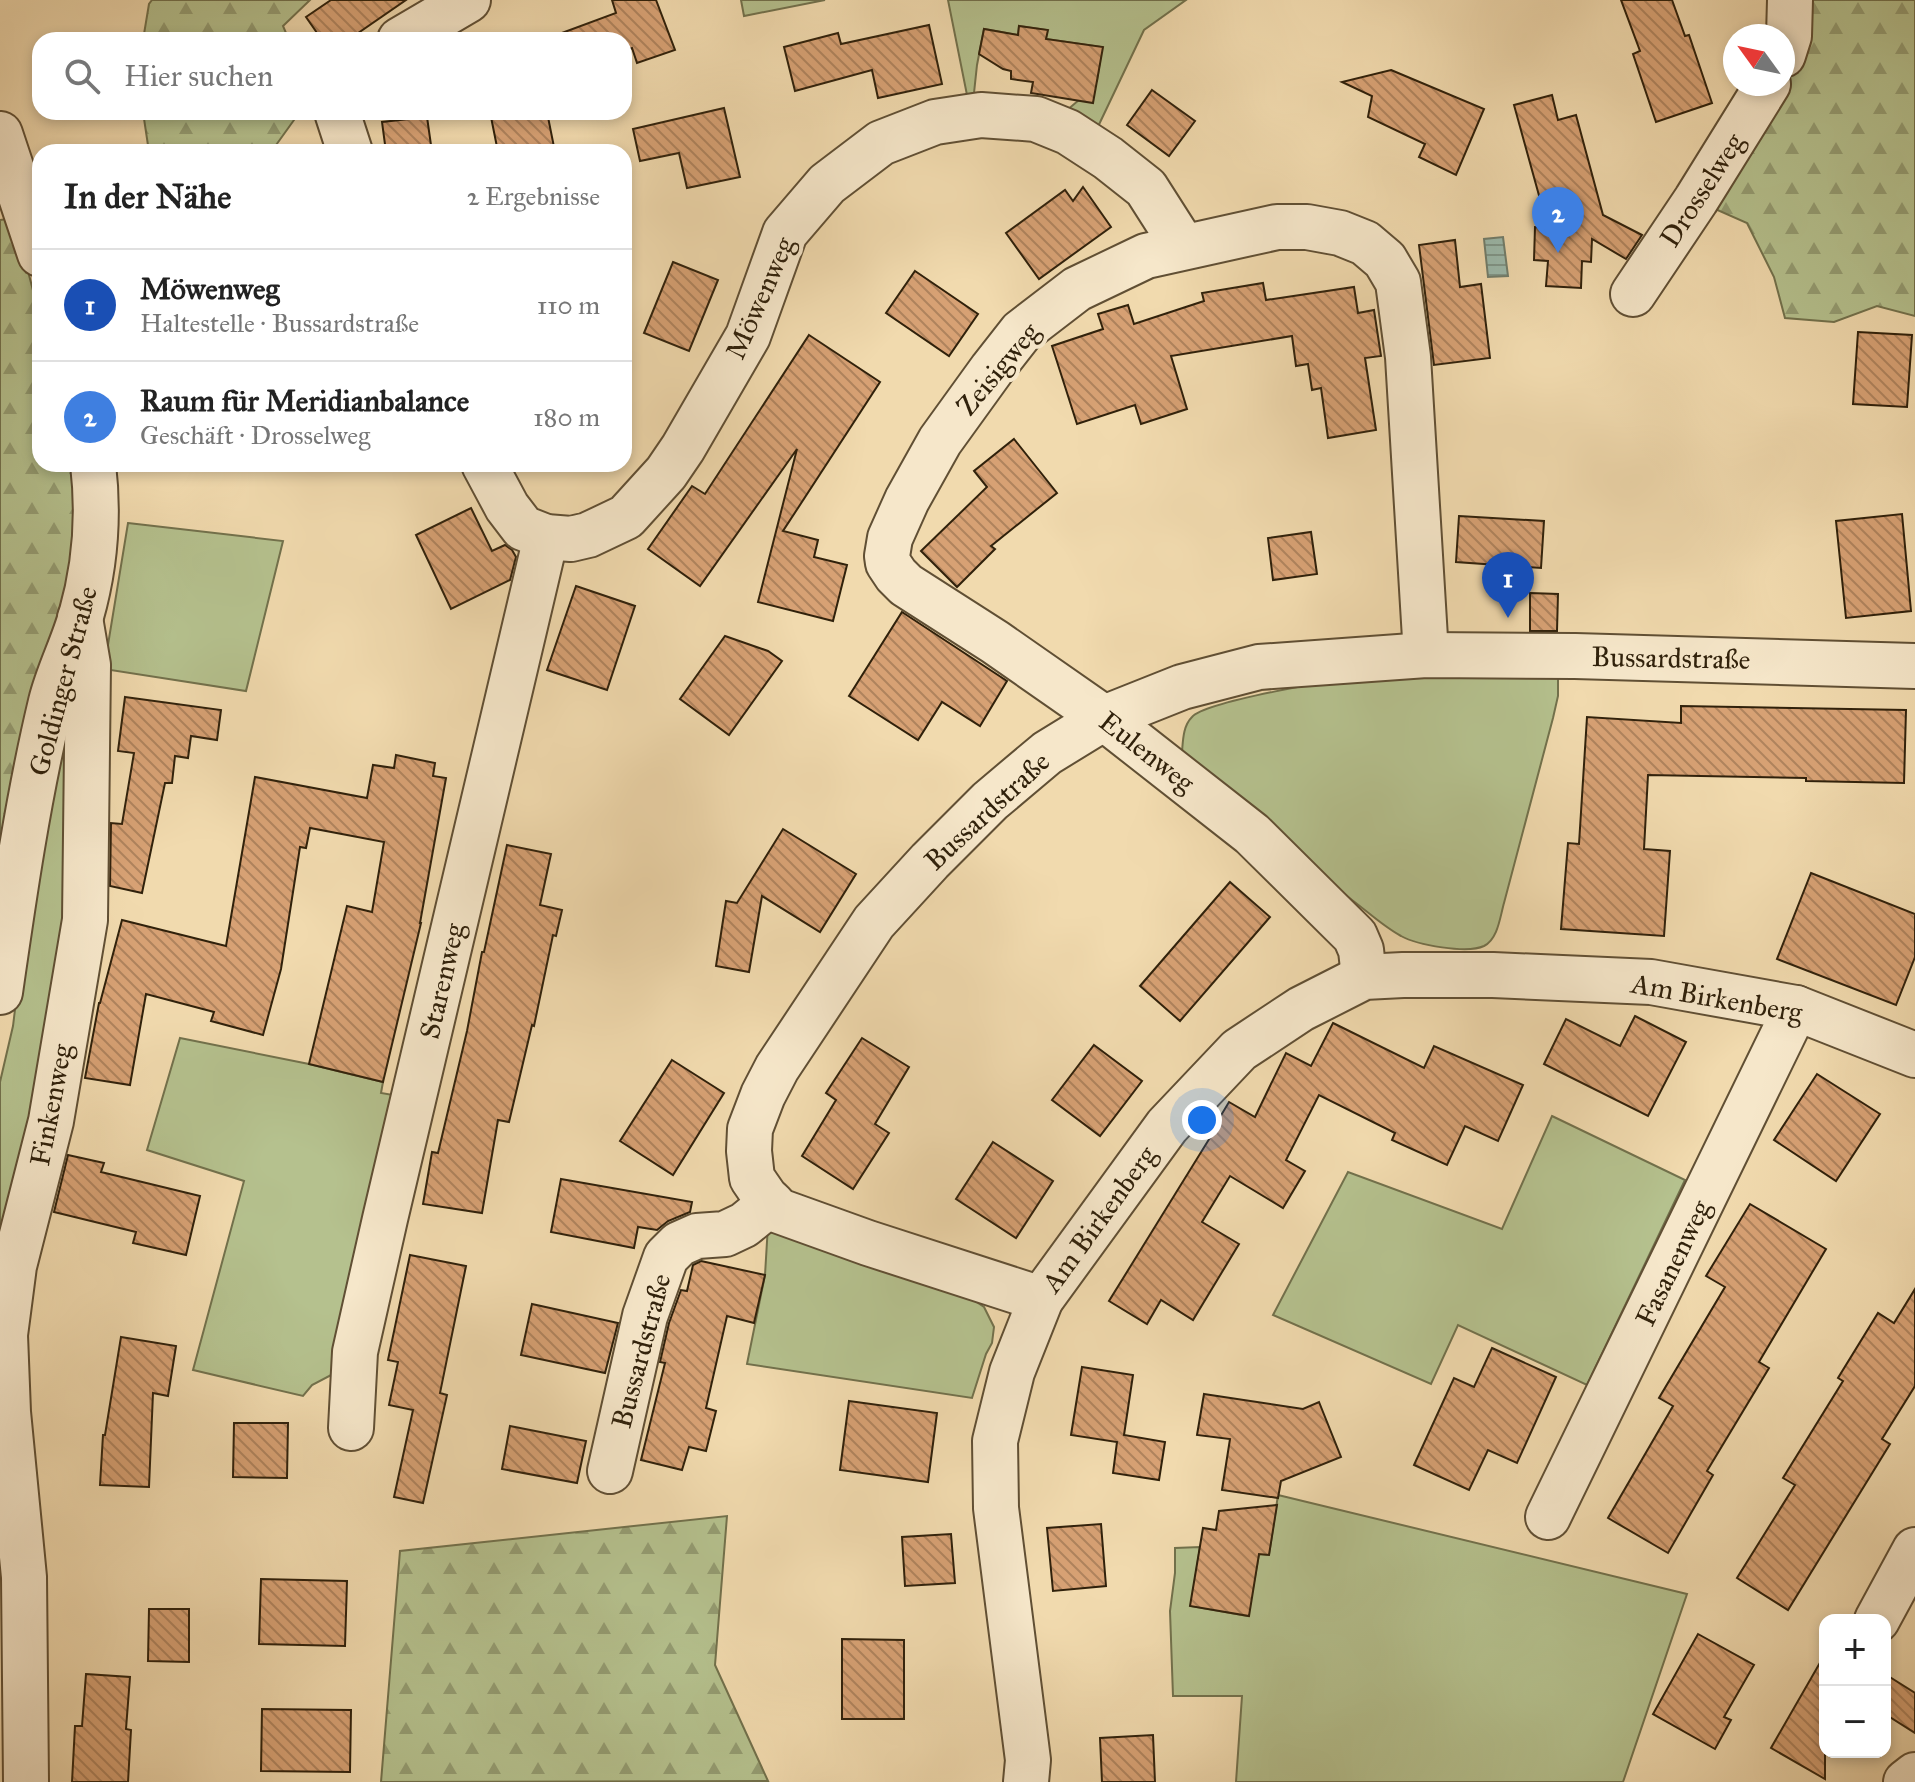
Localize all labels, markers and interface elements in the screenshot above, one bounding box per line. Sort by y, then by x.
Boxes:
north arrow [1723,24,1795,96]
search box [32,32,632,120]
icon: search [60,54,104,98]
text: Hier suchen [124,58,273,94]
street label: Drosselweg [1652,126,1752,254]
text: In der Nähe [64,176,231,217]
text: 2 Ergebnisse [467,180,600,212]
pin: 2 [1532,187,1584,253]
street label: Möwenweg [718,231,803,365]
text: Möwenweg [140,271,279,307]
text: 1 [85,289,95,321]
text: 110 m [537,289,600,321]
text: Haltestelle · Bussardstraße [140,307,419,339]
street label: Zeisigweg [949,315,1048,423]
text: Raum für Meridianbalance [140,383,469,419]
text: 2 [84,401,96,433]
text: 180 m [533,401,600,433]
text: Geschäft · Drosselweg [140,419,370,451]
pin: 1 [1482,552,1534,618]
street label: Goldinger Straße [21,582,105,780]
street label: Bussardstraße [1591,639,1751,677]
street label: Eulenweg [1092,704,1203,801]
street label: Bussardstraße [917,744,1057,878]
street label: Starenweg [412,919,472,1042]
street label: Am Birkenberg [1628,966,1806,1030]
street label: Finkenweg [22,1040,80,1169]
your location [1182,1100,1222,1140]
street label: Am Birkenberg [1033,1138,1165,1300]
street label: Fasanenweg [1627,1193,1719,1332]
street label: Bussardstraße [604,1270,678,1432]
map controls [1819,1614,1891,1758]
button: + [1819,1614,1891,1686]
button: − [1819,1686,1891,1758]

